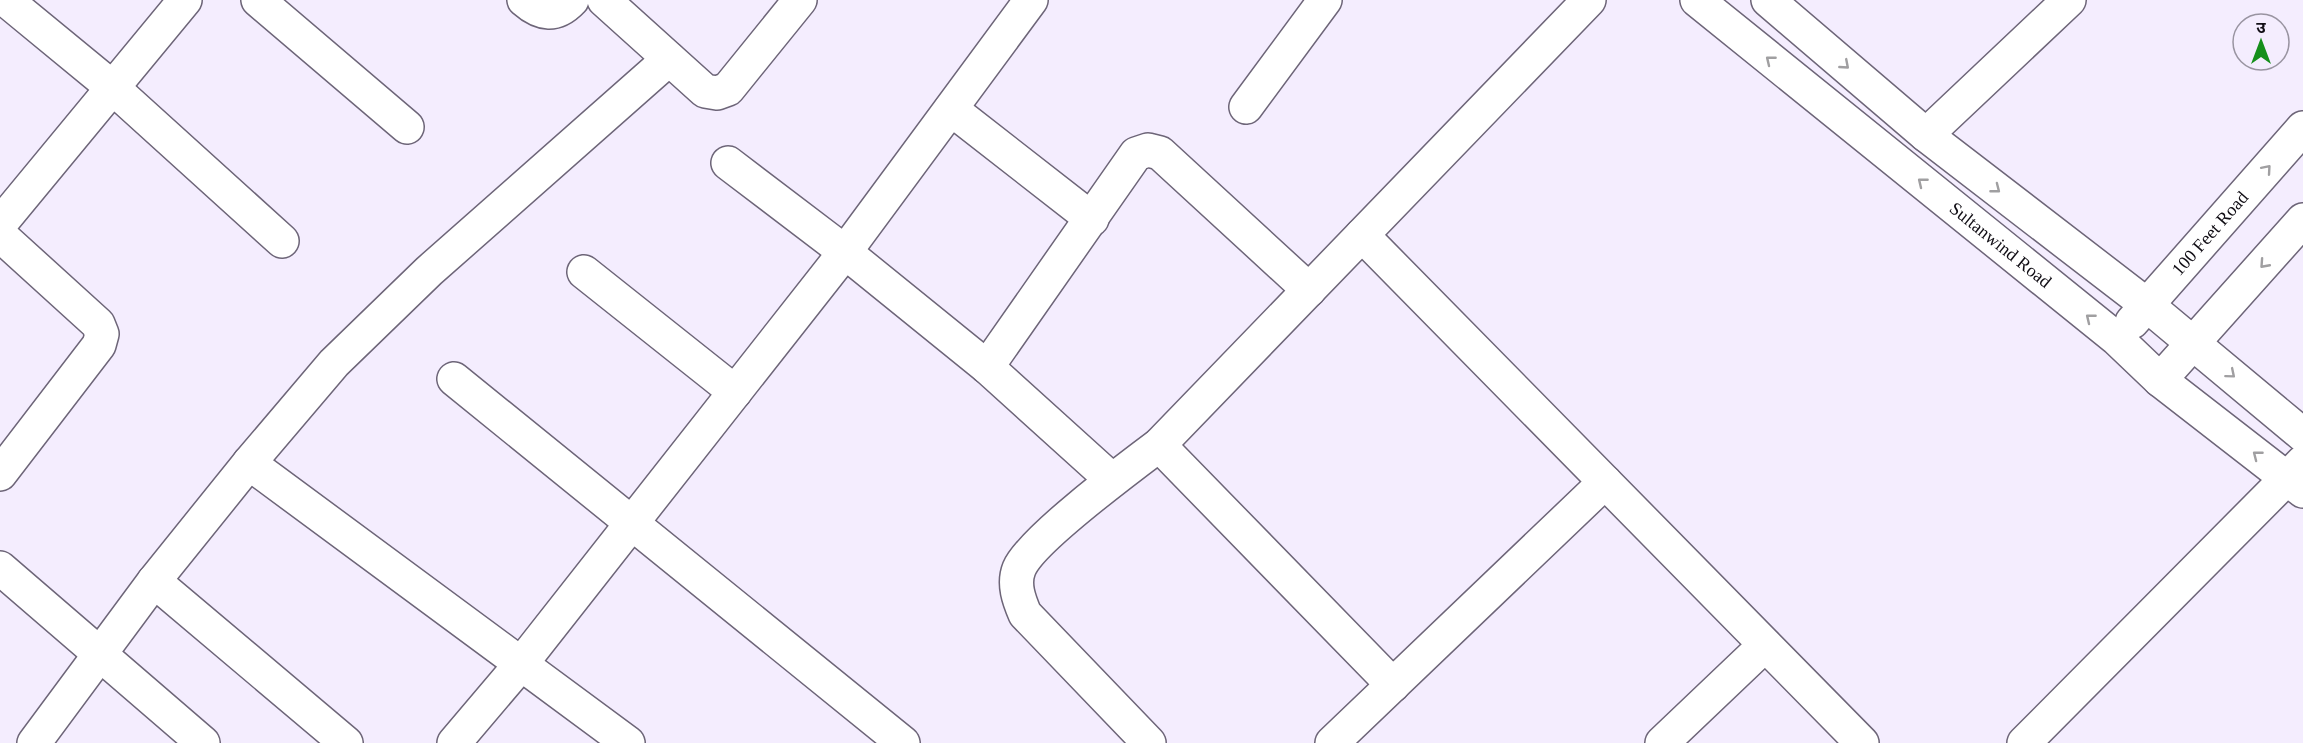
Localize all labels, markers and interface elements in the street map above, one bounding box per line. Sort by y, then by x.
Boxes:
north arrow [2231,12,2291,72]
text: उ [2256,19,2266,36]
one-way arrow [1766,56,1777,67]
one-way arrow [1838,58,1849,69]
one-way arrow [2259,165,2270,176]
one-way arrow [1918,179,1929,190]
one-way arrow [1989,181,2000,192]
street label: 100 Feet Road [2168,187,2252,279]
street label: Sultanwind Road [1946,198,2055,292]
one-way arrow [2260,257,2271,268]
one-way arrow [2086,314,2097,325]
one-way arrow [2224,367,2235,378]
one-way arrow [2253,451,2264,462]

